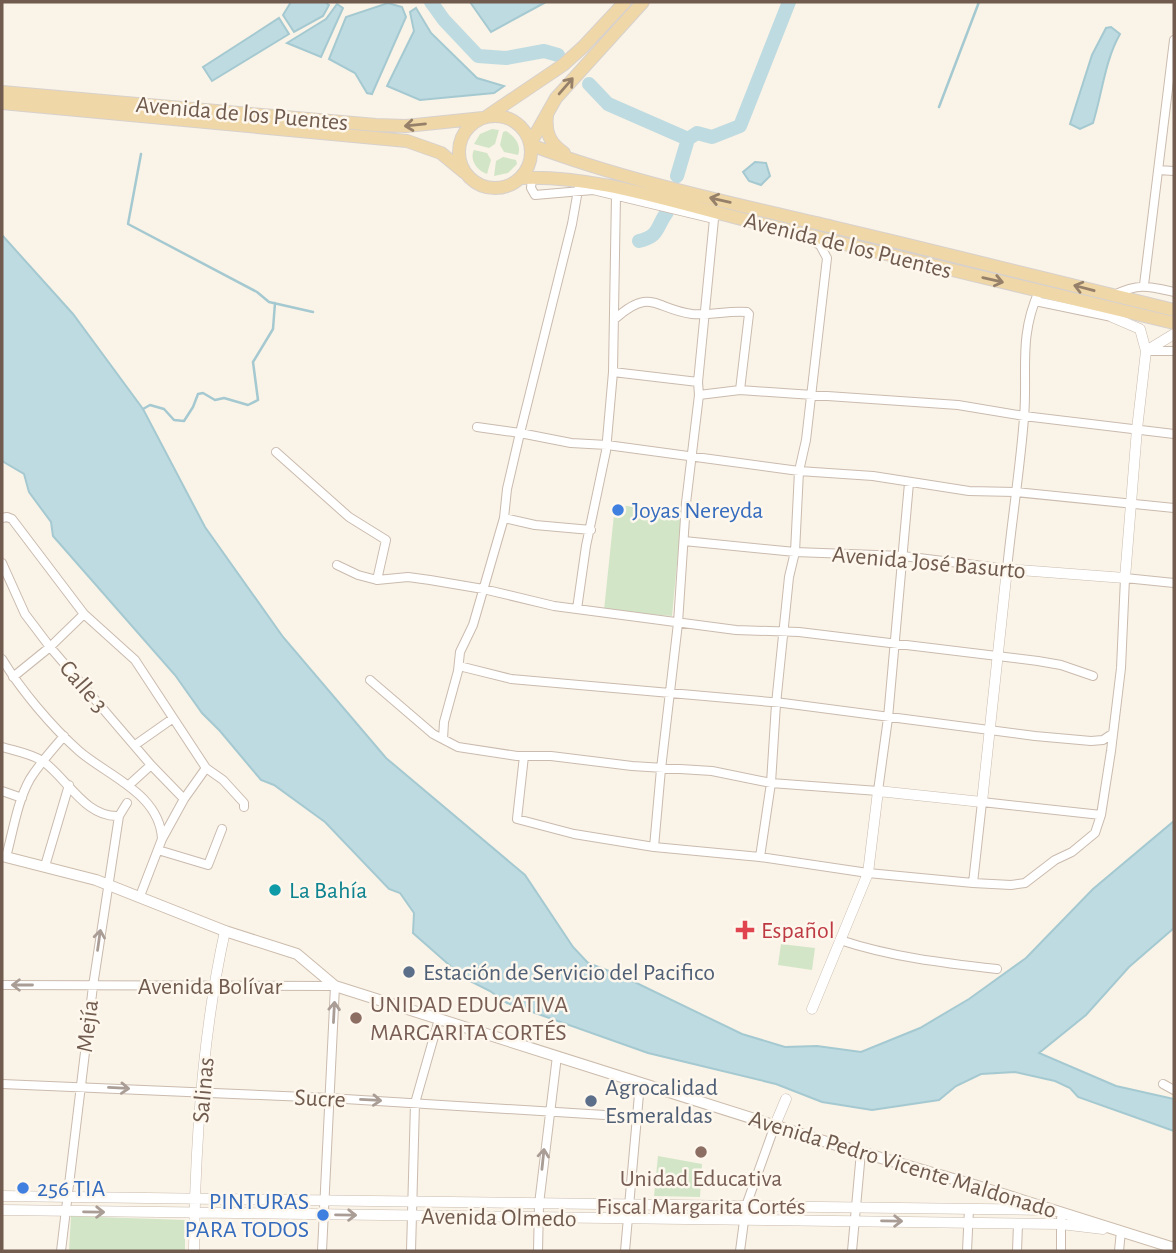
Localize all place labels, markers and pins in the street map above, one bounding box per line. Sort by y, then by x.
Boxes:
place label: Joyas Nereyda [632,499,763,523]
marker: Joyas Nereyda [610,502,626,518]
place label: La Bahía [289,879,367,903]
marker: La Bahía [267,882,283,898]
place label: Español [761,919,835,943]
marker: Español [735,920,755,940]
place label: Estación de Servicio del Pacifico [423,961,715,985]
marker: Estación de Servicio del Pacifico [401,964,417,980]
place label: UNIDAD EDUCATIVA MARGARITA CORTÉS [370,993,568,1045]
marker: UNIDAD EDUCATIVA MARGARITA CORTÉS [348,1010,364,1026]
place label: Agrocalidad Esmeraldas [605,1076,718,1128]
marker: Agrocalidad Esmeraldas [583,1093,599,1109]
marker: Unidad Educativa Fiscal Margarita Cortés [693,1144,709,1160]
place label: Unidad Educativa Fiscal Margarita Cortés [596,1167,806,1219]
place label: 256 TIA [37,1177,105,1201]
marker: 256 TIA [15,1180,31,1196]
place label: PINTURAS PARA TODOS [185,1190,309,1242]
marker: PINTURAS PARA TODOS [315,1207,331,1223]

